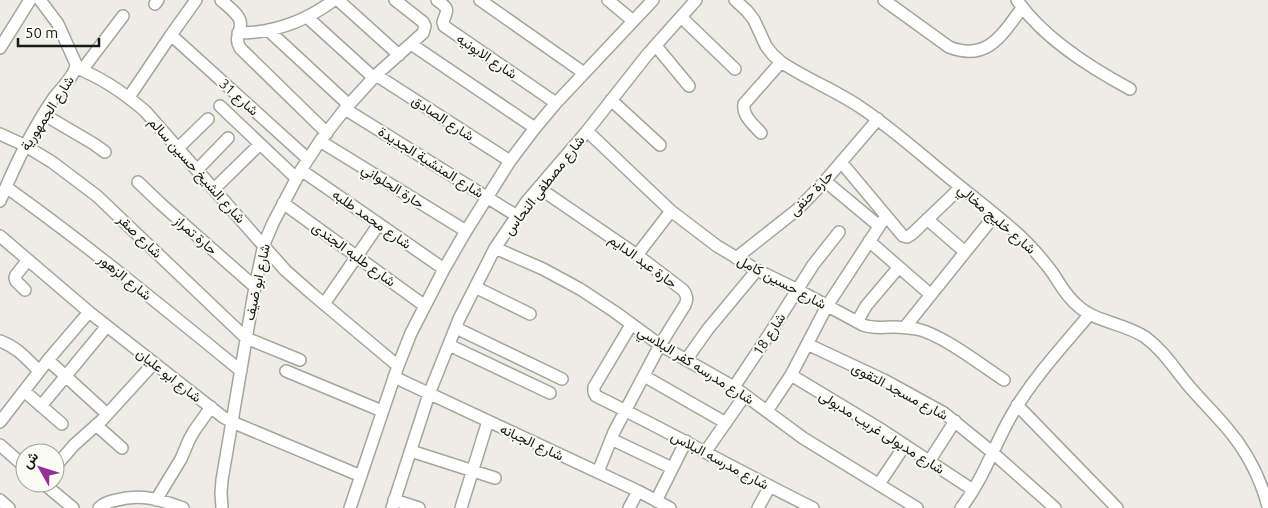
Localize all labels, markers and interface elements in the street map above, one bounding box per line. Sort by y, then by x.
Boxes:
scale bar [18,15,99,47]
text: 50 m [25,24,58,41]
street label: شارع الابونيه [452,30,520,84]
street label: شارع الجمهورية [17,73,80,155]
street label: شارع 31 [214,75,262,121]
street label: شارع الصادق [407,92,477,146]
street label: شارع الشيخ حسين سالم [143,114,249,228]
street label: شارع المنشية الجديدة [374,123,487,203]
street label: شارع مصطفى النحاس [500,132,590,240]
street label: حارة الحلواني [357,161,427,215]
street label: حارة حنفى [786,167,837,220]
street label: شارع خليج مخالي [952,181,1039,260]
street label: شارع محمد طلبه [328,186,415,255]
street label: شارع صقر [112,210,166,263]
street label: حارة تمراز [170,211,221,259]
street label: شارع طلبه الجندى [307,218,399,292]
street label: حارة عبد الدايم [605,231,680,292]
street label: شارع ابو ضيف [241,242,276,322]
street label: شارع الزهور [93,250,155,306]
street label: شارع حسين كامل [734,252,829,315]
street label: شارع 18 [749,310,791,360]
street label: شارع مدرسه كفر البلاسي [633,323,757,411]
street label: شارع ابو عليان [131,345,205,408]
street label: شارع مسجد التقوى [848,359,951,426]
street label: شارع مدبولى غريب مدبولى [815,387,948,480]
street label: شارع الجبانه [497,420,566,466]
street label: شارع مدرسه البلاس [667,427,772,495]
north arrow [15,443,65,493]
text: ش [18,448,42,472]

